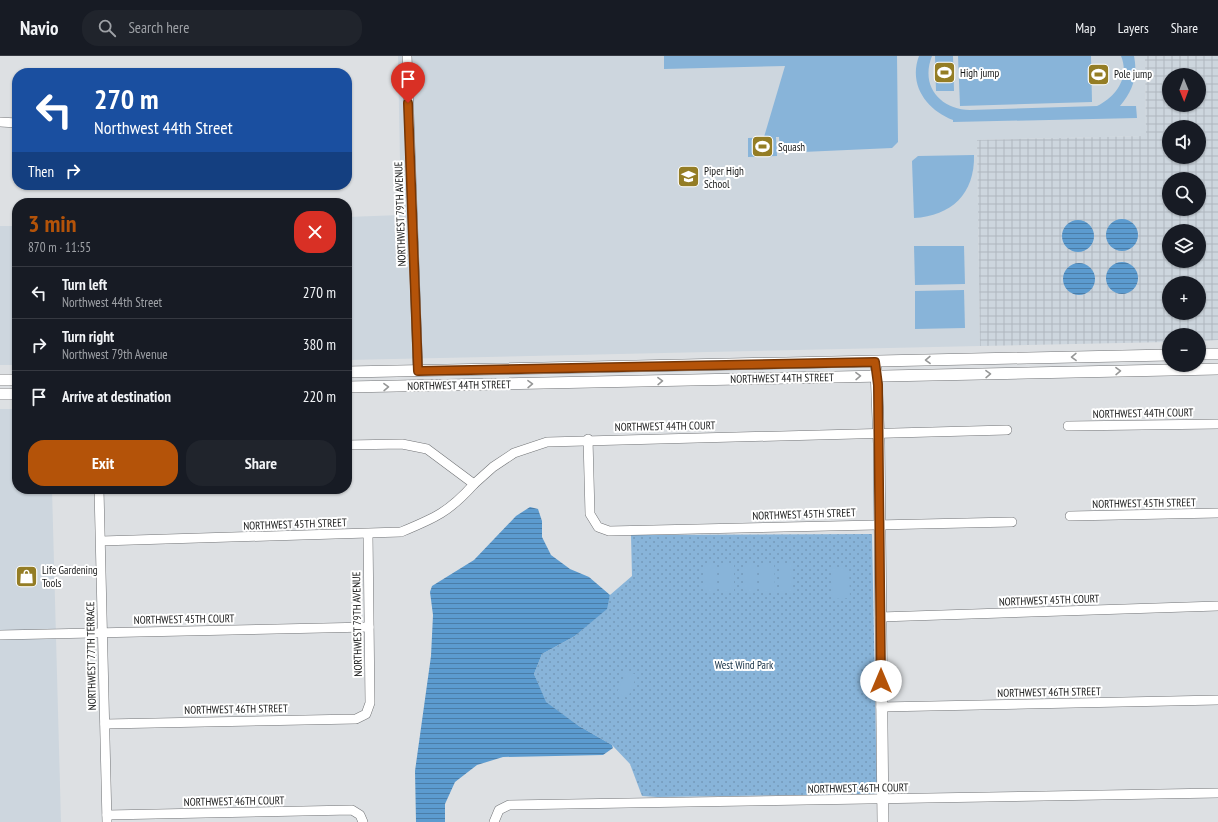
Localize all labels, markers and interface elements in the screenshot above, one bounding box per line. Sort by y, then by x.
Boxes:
search box [82,10,362,46]
text: Navio [20,16,58,40]
icon: search [96,17,118,39]
text: Search here [128,18,189,37]
text: Map [1075,19,1096,37]
text: Layers [1118,19,1149,37]
text: Share [1171,19,1198,37]
sports icon: High jump [931,60,957,86]
sports icon: Pole jump [1086,61,1112,87]
pin [391,62,425,103]
place label: High jump [960,66,1000,80]
place label: Pole jump [1114,67,1152,81]
icon: arrive [397,68,419,90]
north arrow [1162,68,1206,112]
map controls [1162,68,1206,372]
text: 270 m [94,80,158,117]
icon: left [28,84,80,136]
text: Northwest 44th Street [94,116,233,139]
button: sound [1162,120,1206,164]
sports icon: Squash [749,134,775,160]
place label: Squash [778,140,805,154]
icon: right [62,160,84,182]
street label: NORTHWEST 79TH AVENUE [391,161,409,267]
text: Then [28,162,54,181]
school or university icon: Piper High School [676,164,702,190]
place label: Piper High School [704,164,744,191]
button: search [1162,172,1206,216]
text: 3 min [28,208,76,239]
button: close [294,211,336,253]
button: layers [1162,224,1206,268]
text: 870 m · 11:55 [28,239,91,256]
text: Turn left [62,275,107,294]
button: + [1162,276,1206,320]
icon: left [28,282,50,304]
text: 270 m [303,283,336,302]
text: Northwest 44th Street [62,294,162,311]
text: Turn right [62,327,114,346]
button: − [1162,328,1206,372]
icon: right [28,334,50,356]
text: 380 m [303,335,336,354]
text: Northwest 79th Avenue [62,346,168,363]
one-way arrow [1071,353,1077,361]
one-way arrow [925,356,931,364]
one-way arrow [1115,367,1121,375]
street label: NORTHWEST 44TH STREET [730,370,834,386]
one-way arrow [985,370,991,378]
one-way arrow [855,372,861,381]
street label: NORTHWEST 44TH STREET [407,377,511,393]
one-way arrow [657,377,663,385]
one-way arrow [527,379,533,388]
one-way arrow [383,382,389,391]
icon: arrive [28,386,50,408]
text: Arrive at destination [62,387,171,406]
text: 220 m [303,387,336,406]
street label: NORTHWEST 44TH COURT [1093,405,1193,421]
street label: NORTHWEST 44TH COURT [615,418,715,434]
button: Exit [28,440,178,486]
button: Share [186,440,336,486]
street label: NORTHWEST 45TH STREET [1092,495,1196,511]
street label: NORTHWEST 45TH STREET [752,505,856,523]
street label: NORTHWEST 45TH STREET [243,515,347,533]
shop icon: Life Gardening Tools [13,563,39,589]
place label: Life Gardening Tools [42,563,98,590]
street label: NORTHWEST 79TH AVENUE [349,571,365,677]
street label: NORTHWEST 45TH COURT [999,591,1100,609]
street label: NORTHWEST 77TH TERRACE [83,601,99,710]
street label: NORTHWEST 45TH COURT [134,611,234,627]
park label: West Wind Park [715,658,774,672]
position arrow [860,660,902,702]
street label: NORTHWEST 46TH STREET [997,684,1101,700]
street label: NORTHWEST 46TH STREET [184,701,288,717]
street label: NORTHWEST 46TH COURT [808,780,908,796]
street label: NORTHWEST 46TH COURT [184,793,284,809]

